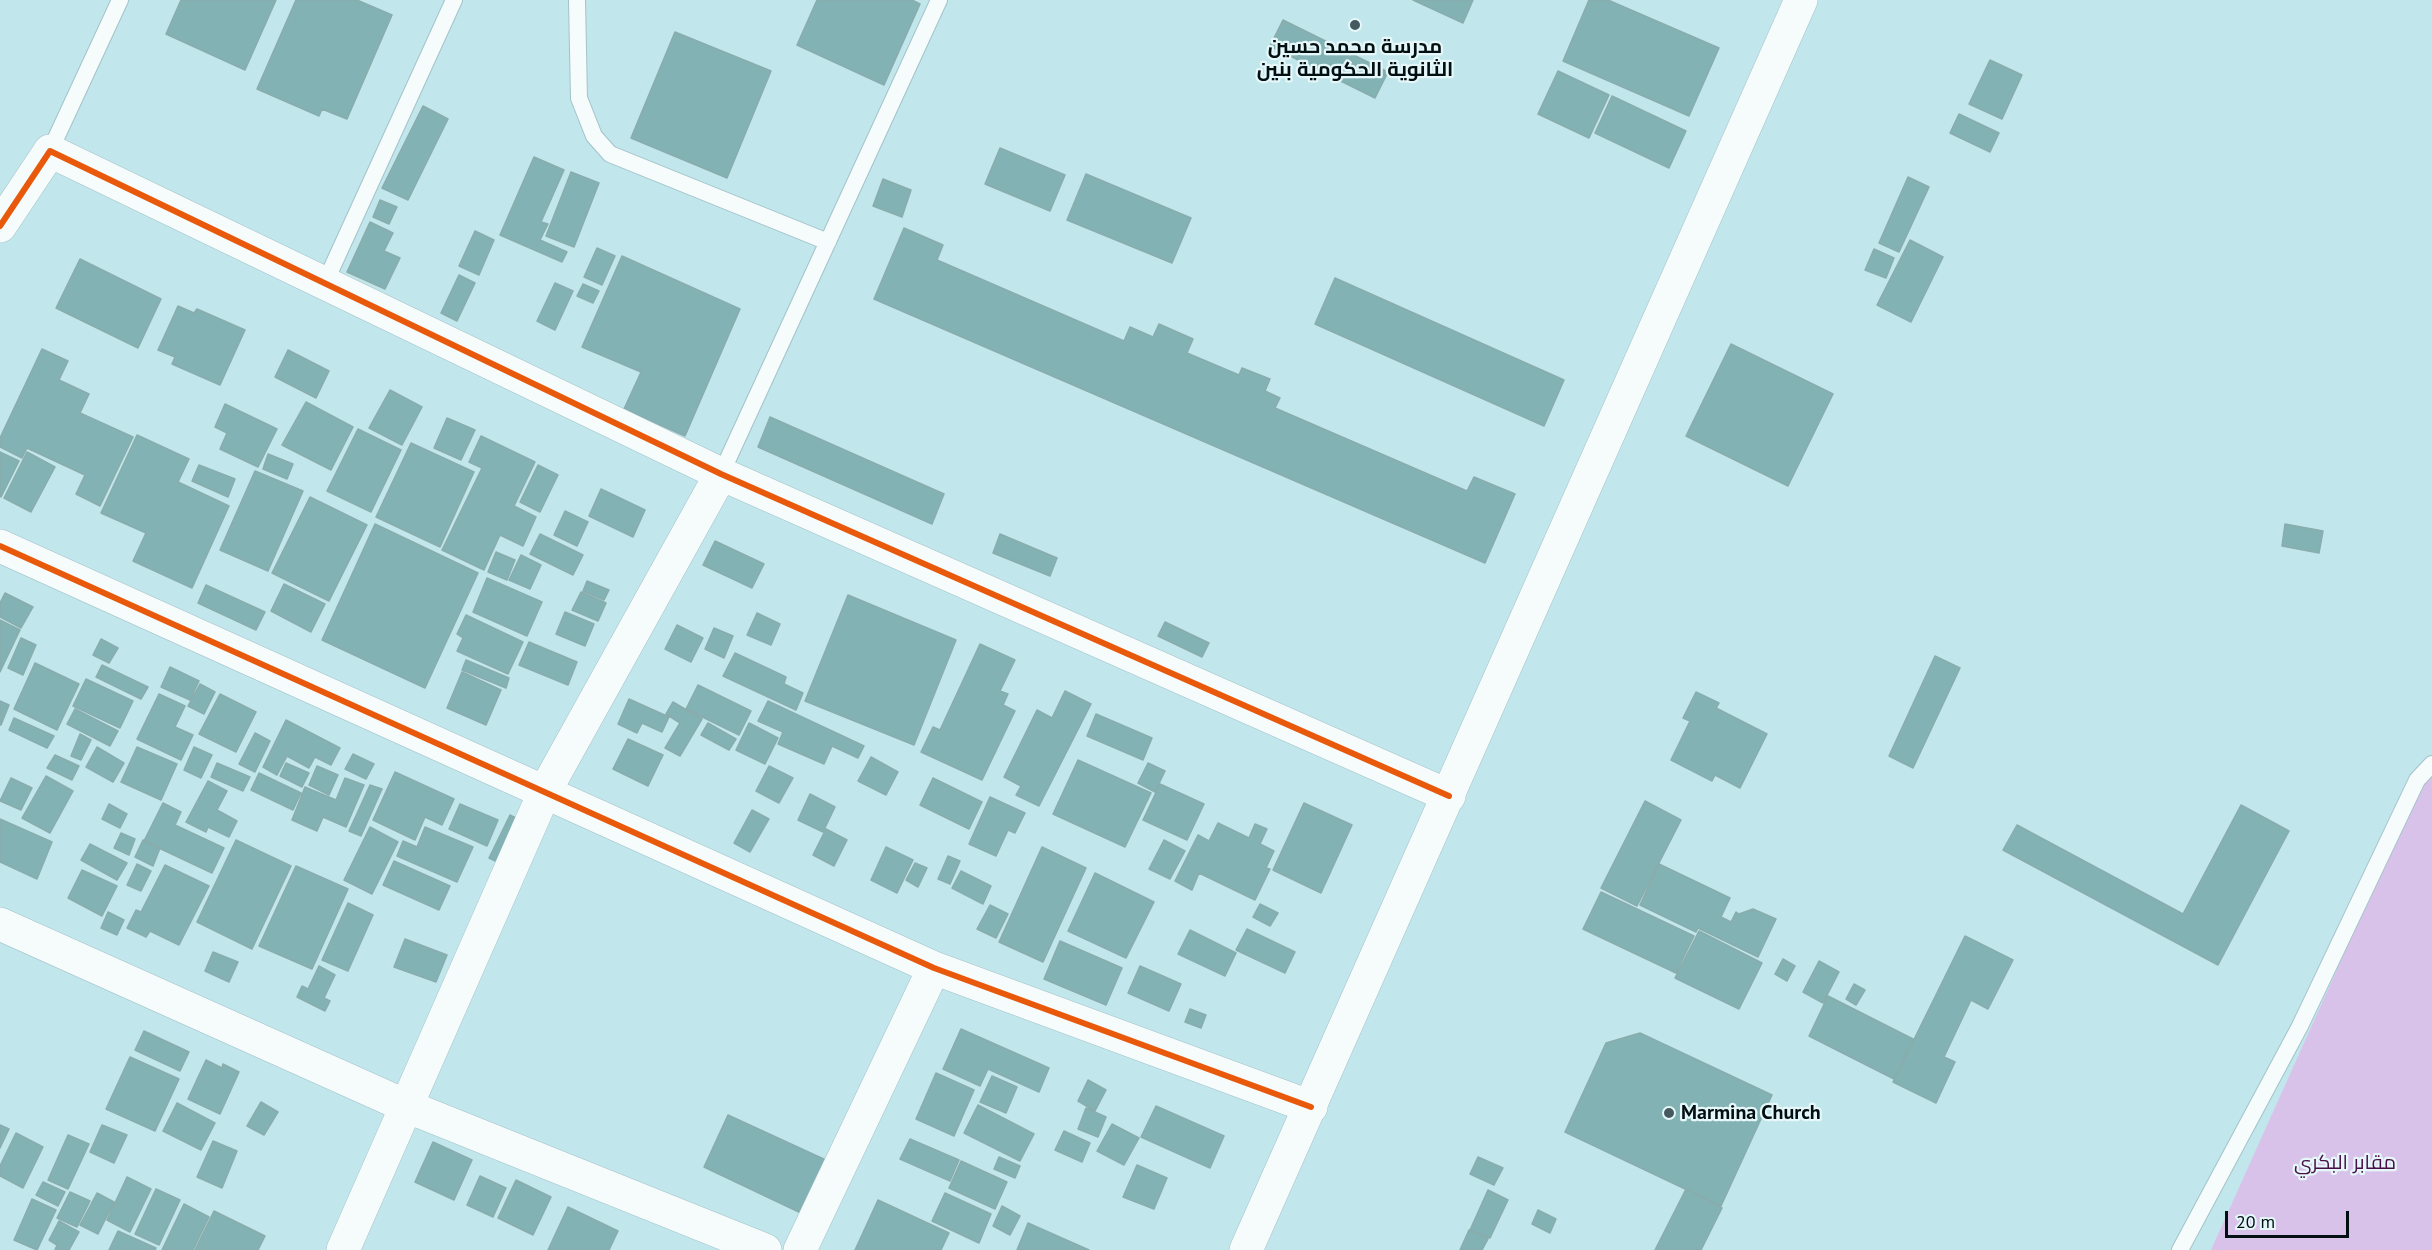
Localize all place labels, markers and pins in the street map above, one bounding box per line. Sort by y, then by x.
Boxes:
marker: مدرسة محمد حسين الثانوية الحكومية بنين [1348,18,1362,32]
place label: مدرسة محمد حسين الثانوية الحكومية بنين [1257,35,1453,82]
place label: Marmina Church [1681,1101,1821,1125]
marker: Marmina Church [1662,1106,1676,1120]

